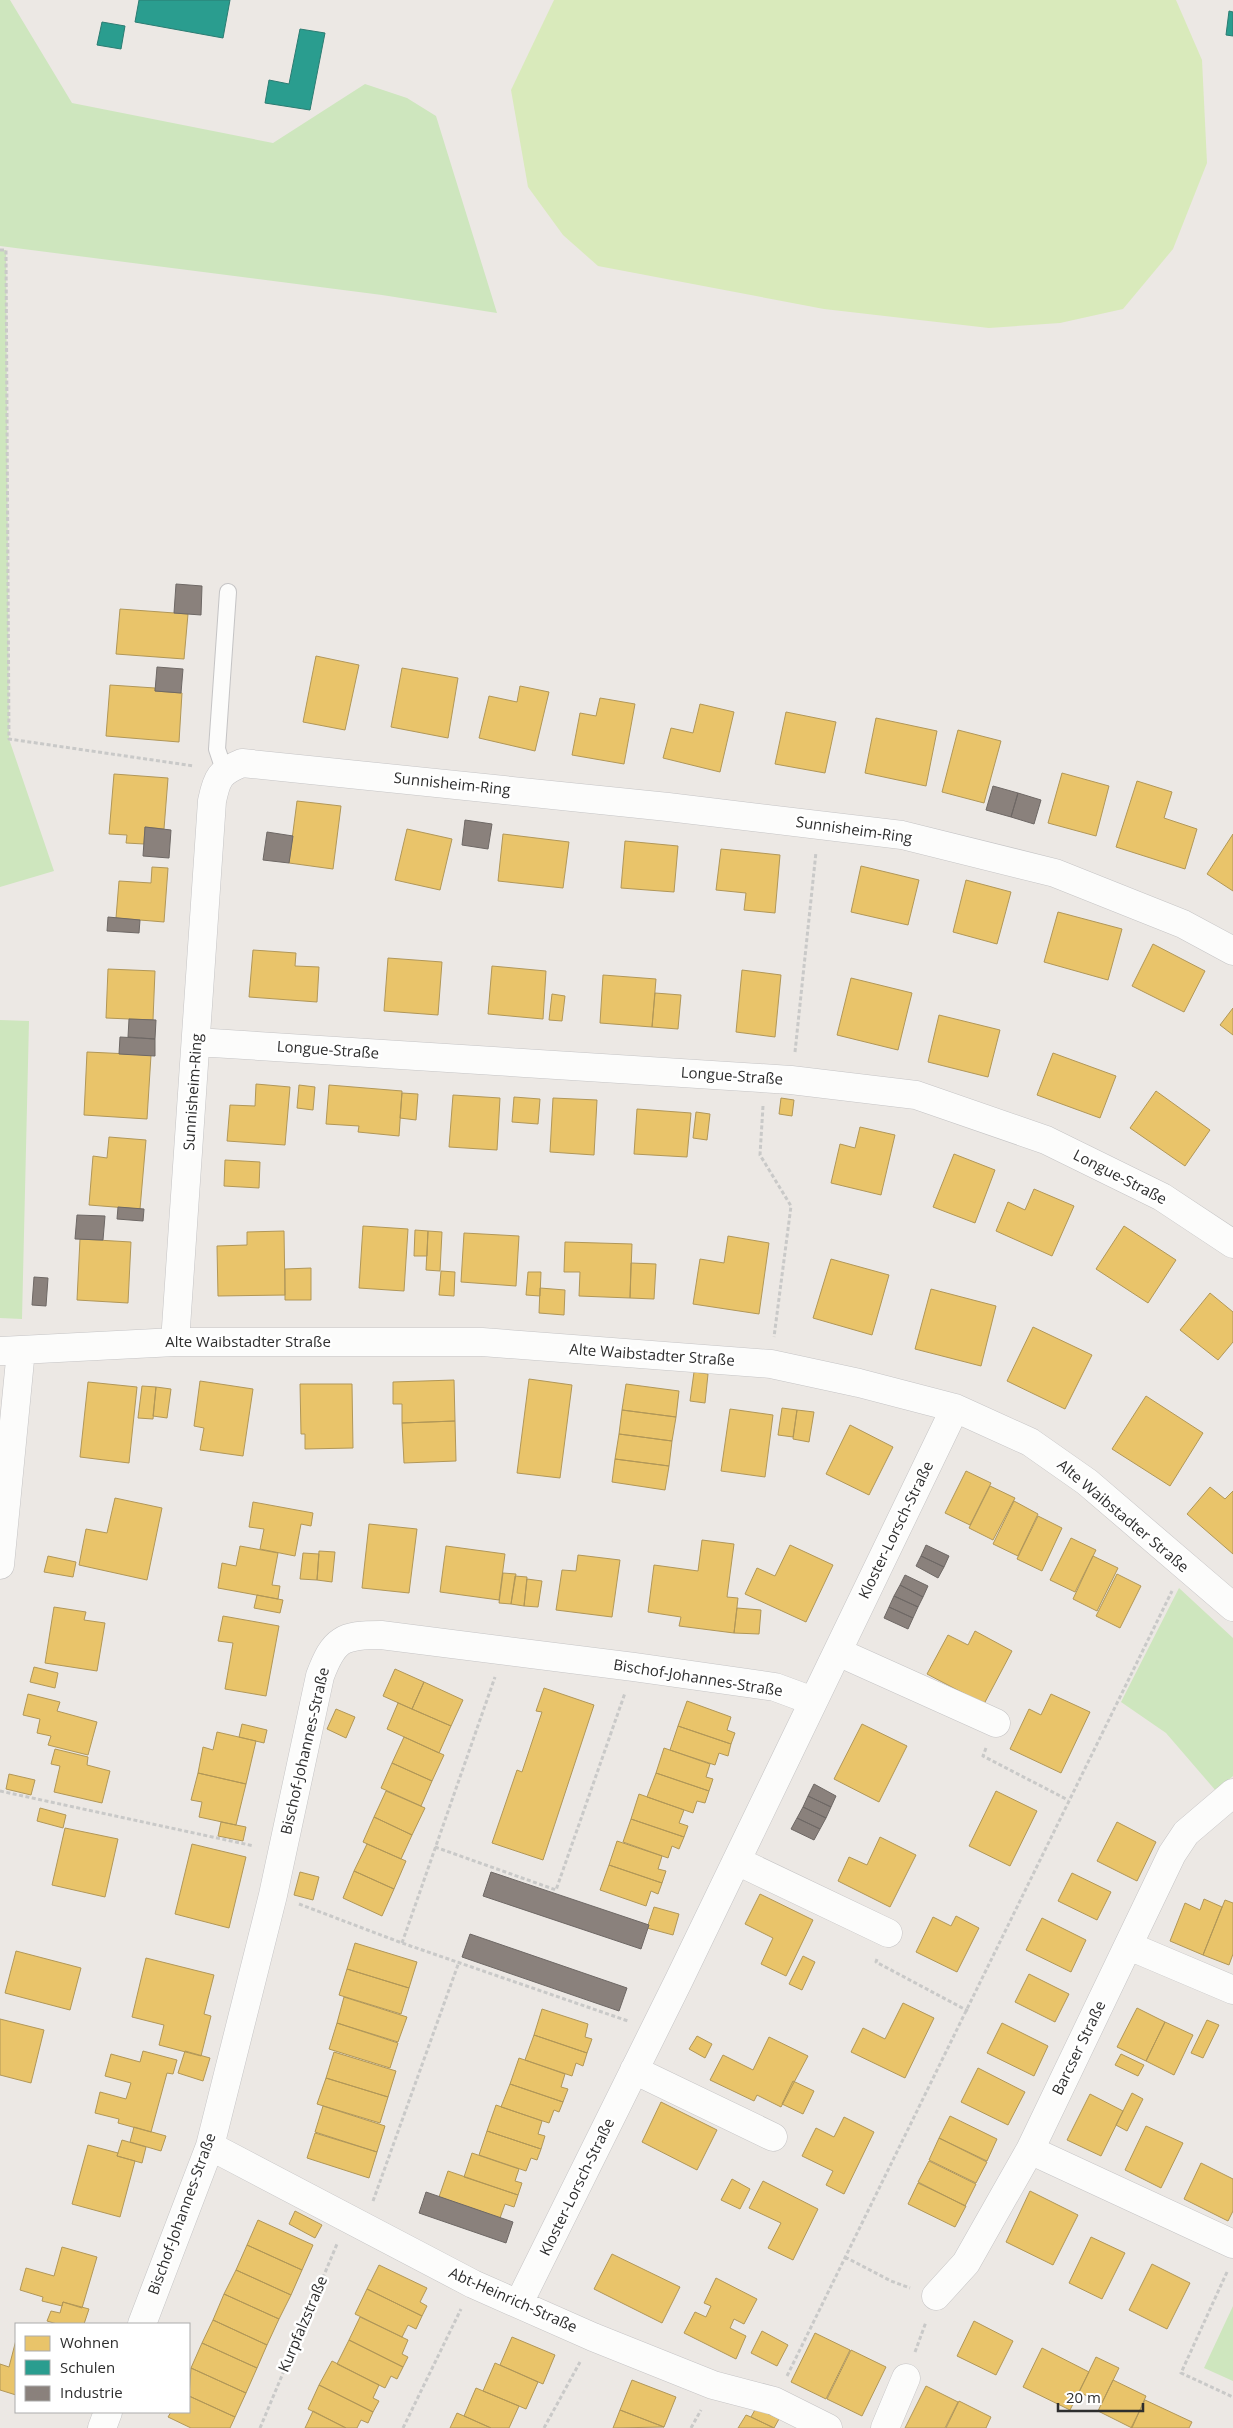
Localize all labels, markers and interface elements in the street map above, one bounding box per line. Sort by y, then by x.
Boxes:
street label: Sunnisheim-Ring [393,767,511,799]
street label: Sunnisheim-Ring [795,811,914,847]
street label: Sunnisheim-Ring [178,1033,206,1151]
street label: Longue-Straße [276,1035,380,1063]
street label: Longue-Straße [680,1061,784,1089]
street label: Longue-Straße [1070,1144,1171,1208]
street label: Alte Waibstadter Straße [165,1331,331,1351]
street label: Alte Waibstadter Straße [569,1338,735,1370]
street label: Alte Waibstadter Straße [1054,1454,1194,1576]
street label: Kloster-Lorsch-Straße [853,1457,937,1602]
street label: Bischof-Johannes-Straße [612,1654,784,1700]
street label: Bischof-Johannes-Straße [275,1665,333,1836]
street label: Barcser Straße [1047,1997,1110,2098]
street label: Kloster-Lorsch-Straße [534,2114,618,2259]
street label: Bischof-Johannes-Straße [142,2130,220,2297]
street label: Abt-Heinrich-Straße [446,2262,581,2336]
street label: Kurpfalzstraße [273,2272,331,2375]
legend [15,2323,190,2413]
text: Wohnen [60,2332,119,2352]
text: Schulen [60,2357,115,2377]
scale bar [1058,2380,1143,2412]
text: Industrie [60,2382,123,2402]
text: 20 m [1066,2387,1101,2407]

